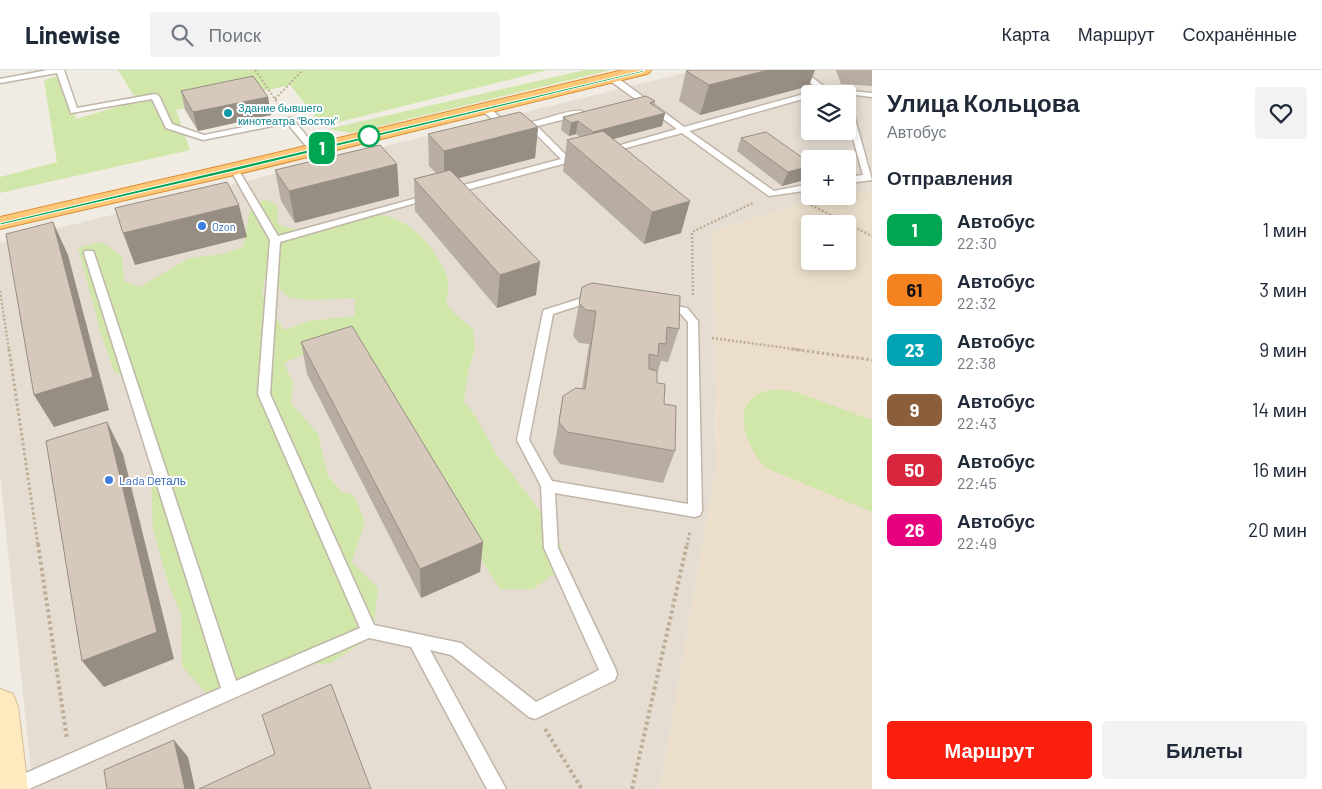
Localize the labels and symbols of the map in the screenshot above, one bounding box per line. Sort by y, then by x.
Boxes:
place label: Здание бывшего кинотеатра "Восток" [238,101,338,127]
marker: Здание бывшего кинотеатра "Восток" [222,107,234,119]
unlabelled marker [358,125,380,147]
line badge: 1 [306,132,338,164]
marker: Ozon [196,220,208,232]
place label: Ozon [212,220,236,233]
place label: Lada Dеталь [119,473,186,487]
marker: Lada Dеталь [103,474,115,486]

